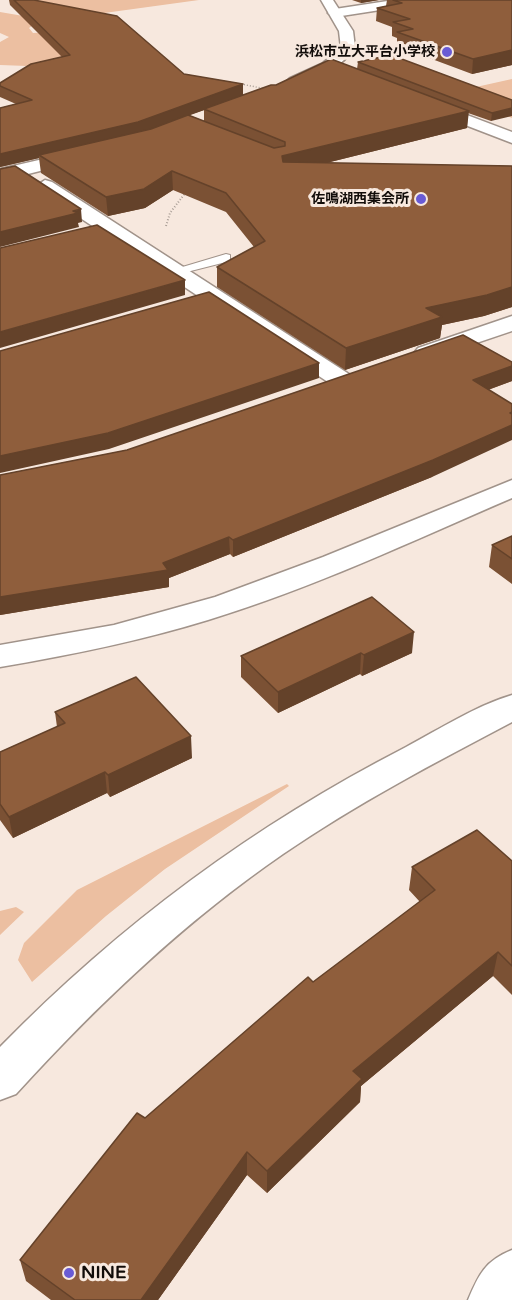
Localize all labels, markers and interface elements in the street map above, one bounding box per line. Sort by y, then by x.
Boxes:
place label: 浜松市立大平台小学校 [295,44,435,60]
marker: 浜松市立大平台小学校 [440,45,454,59]
place label: 佐鳴湖西集会所 [311,191,409,207]
marker: 佐鳴湖西集会所 [414,192,428,206]
place label: NINE [81,1262,127,1284]
marker: NINE [62,1266,76,1280]

